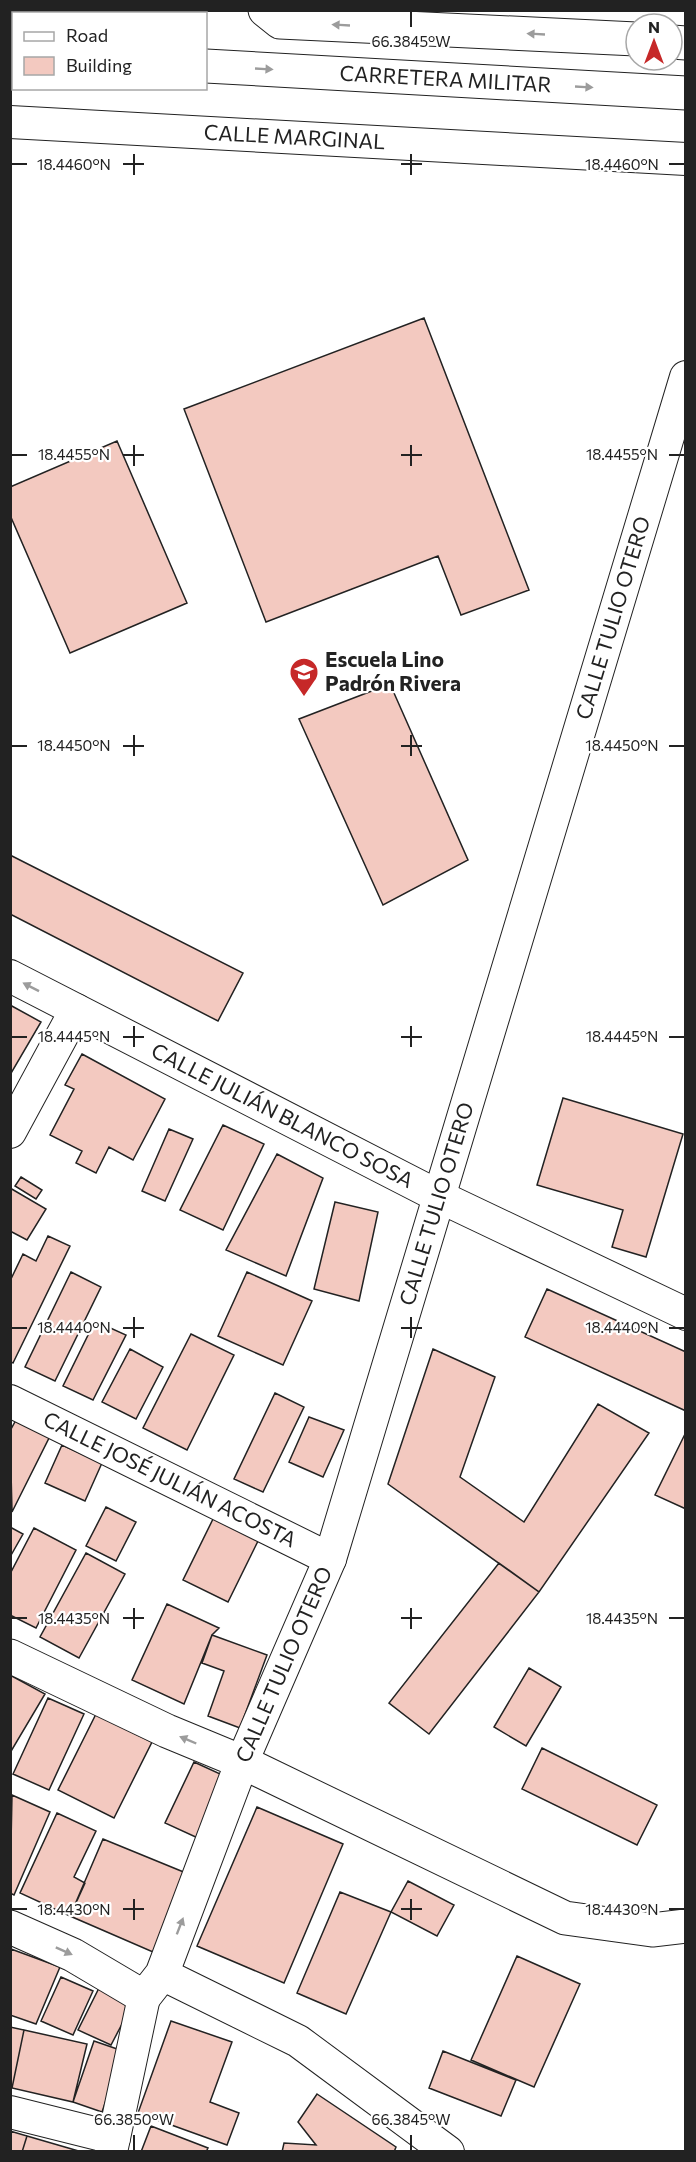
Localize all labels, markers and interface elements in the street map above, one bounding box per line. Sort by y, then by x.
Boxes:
legend [12,12,207,90]
north arrow [624,12,684,72]
text: N [648,17,660,36]
one-way arrow [331,20,350,29]
text: Road [66,24,108,46]
one-way arrow [526,30,545,39]
text: 66.3845°W [371,32,451,50]
text: Building [66,54,132,76]
street label: CARRETERA MILITAR [339,60,552,96]
one-way arrow [254,65,273,74]
one-way arrow [575,82,594,92]
street label: CALLE MARGINAL [203,119,386,154]
text: 18.4460°N [37,155,111,173]
text: 18.4460°N [585,155,659,173]
text: 18.4455°N [38,445,110,463]
text: 18.4455°N [586,445,658,463]
street label: CALLE TULIO OTERO [570,513,654,722]
place label: Escuela Lino Padrón Rivera [325,646,461,695]
school or university icon: Escuela Lino Padrón Rivera [288,656,320,698]
text: 18.4450°N [37,736,111,754]
text: 18.4450°N [585,736,659,754]
one-way arrow [23,982,40,992]
text: 18.4445°N [38,1027,110,1045]
text: 18.4445°N [586,1027,658,1045]
street label: CALLE JULIÁN BLANCO SOSA [148,1037,418,1192]
street label: CALLE TULIO OTERO [393,1099,478,1308]
text: 18.4440°N [37,1318,111,1336]
text: 18.4440°N [585,1318,659,1336]
street label: CALLE JOSÉ JULIÁN ACOSTA [40,1405,301,1551]
street label: CALLE TULIO OTERO [229,1563,336,1766]
text: 18.4435°N [38,1609,110,1627]
text: 18.4435°N [586,1609,658,1627]
one-way arrow [179,1735,197,1744]
text: 18.4430°N [37,1900,111,1918]
text: 18.4430°N [585,1900,659,1918]
one-way arrow [176,1917,185,1935]
one-way arrow [55,1946,72,1955]
text: 66.3850°W [94,2110,174,2128]
text: 66.3845°W [371,2110,451,2128]

